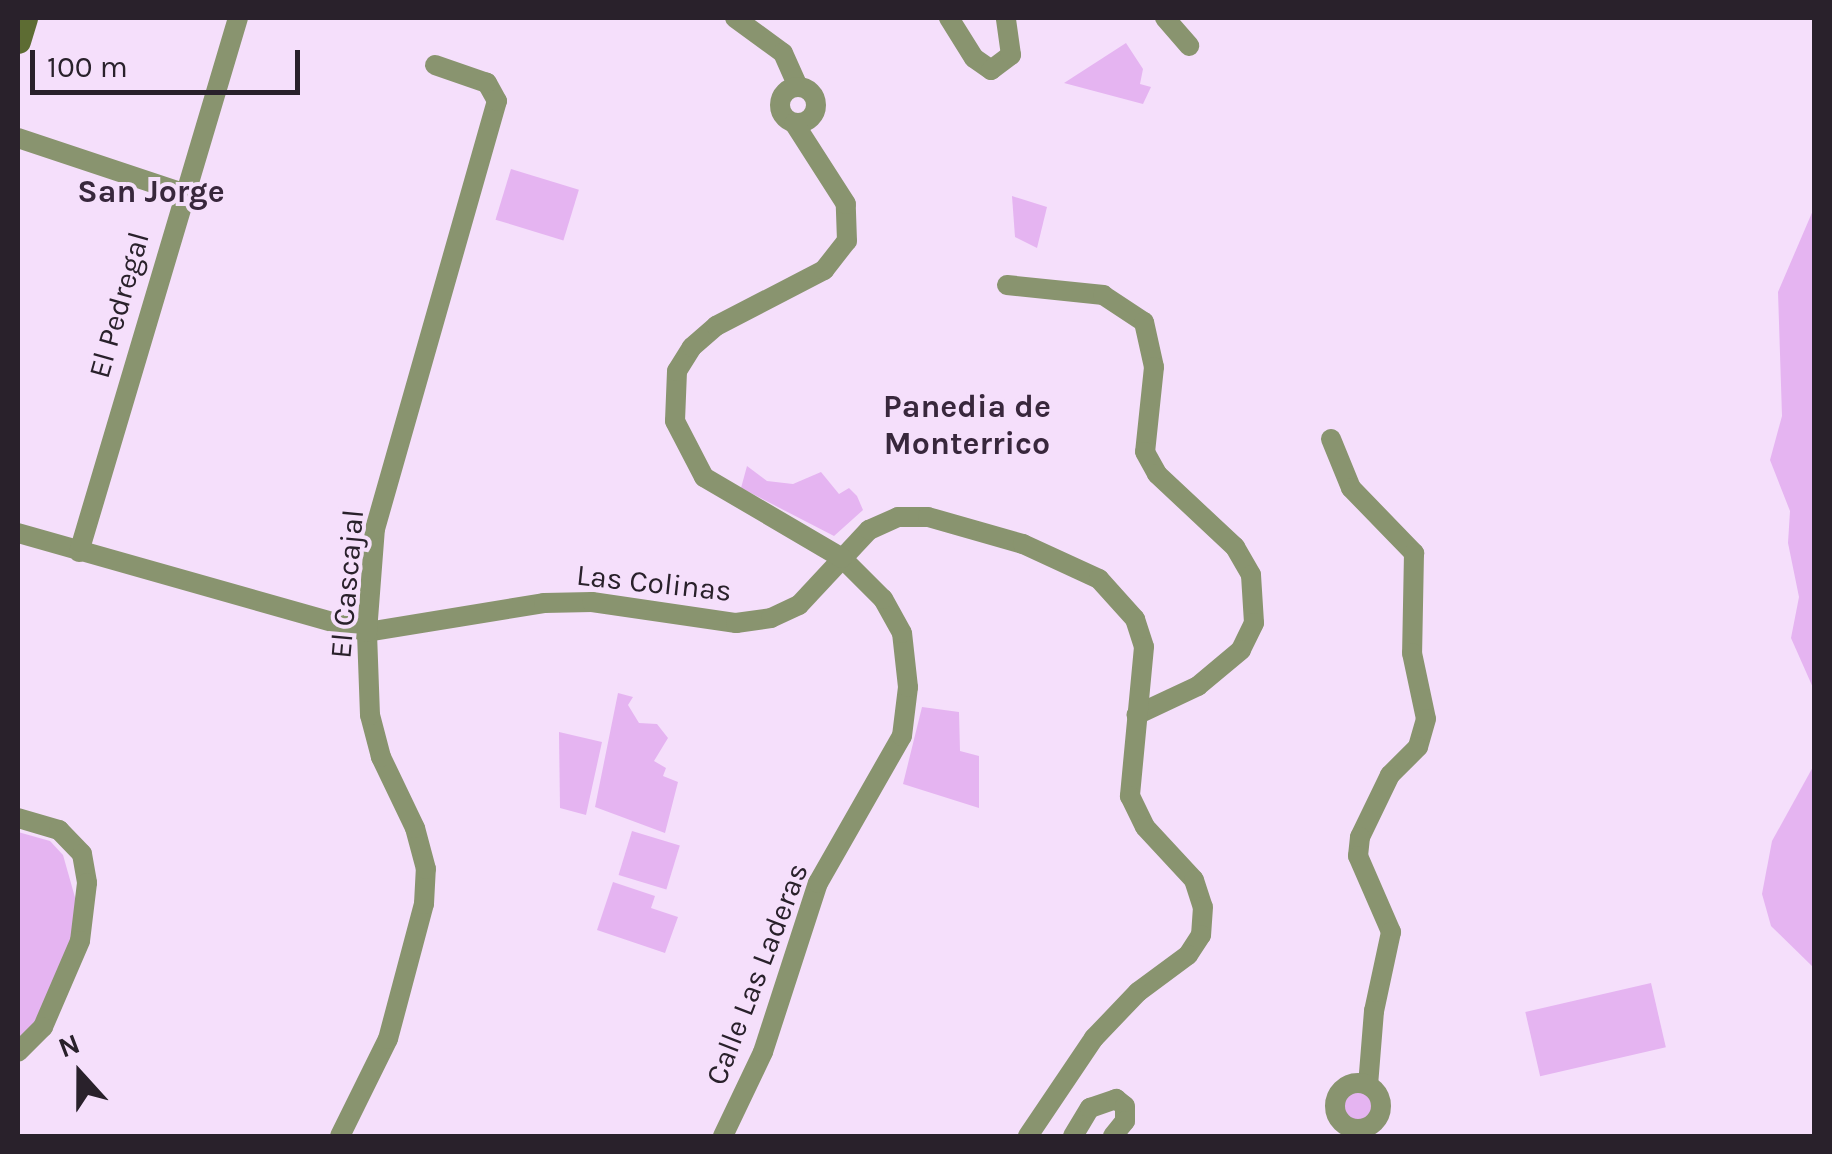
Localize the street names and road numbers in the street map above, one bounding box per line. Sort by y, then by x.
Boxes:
street label: El Pedregal [81,228,157,382]
street label: El Cascajal [323,508,371,660]
street label: Las Colinas [575,557,733,609]
street label: Calle Las Laderas [698,858,816,1090]

